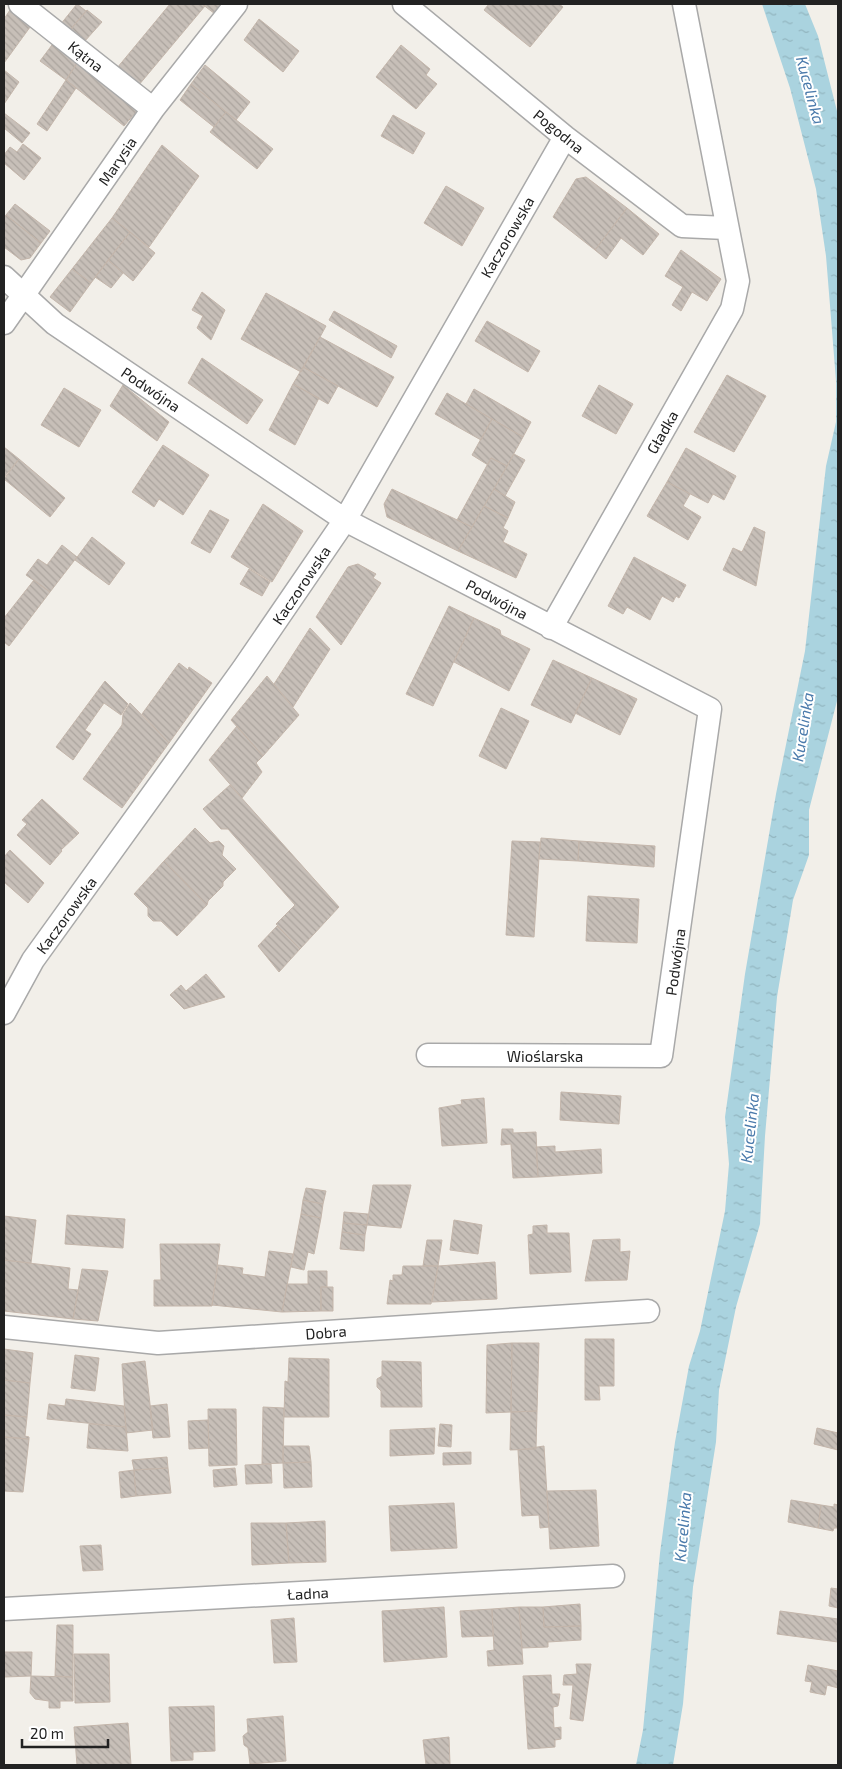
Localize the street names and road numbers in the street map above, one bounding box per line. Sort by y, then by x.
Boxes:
street label: Kątna [65,37,107,75]
street label: Pogodna [530,105,588,157]
street label: Marysia [94,133,140,189]
street label: Kaczorowska [477,193,537,281]
street label: Podwójna [117,363,184,416]
street label: Gładka [642,407,682,457]
street label: Kaczorowska [268,542,334,628]
street label: Podwójna [463,575,531,624]
street label: Kaczorowska [32,873,100,957]
street label: Podwójna [661,927,690,997]
street label: Wioślarska [507,1047,583,1065]
street label: Dobra [305,1322,347,1342]
street label: Ładna [287,1583,329,1603]

